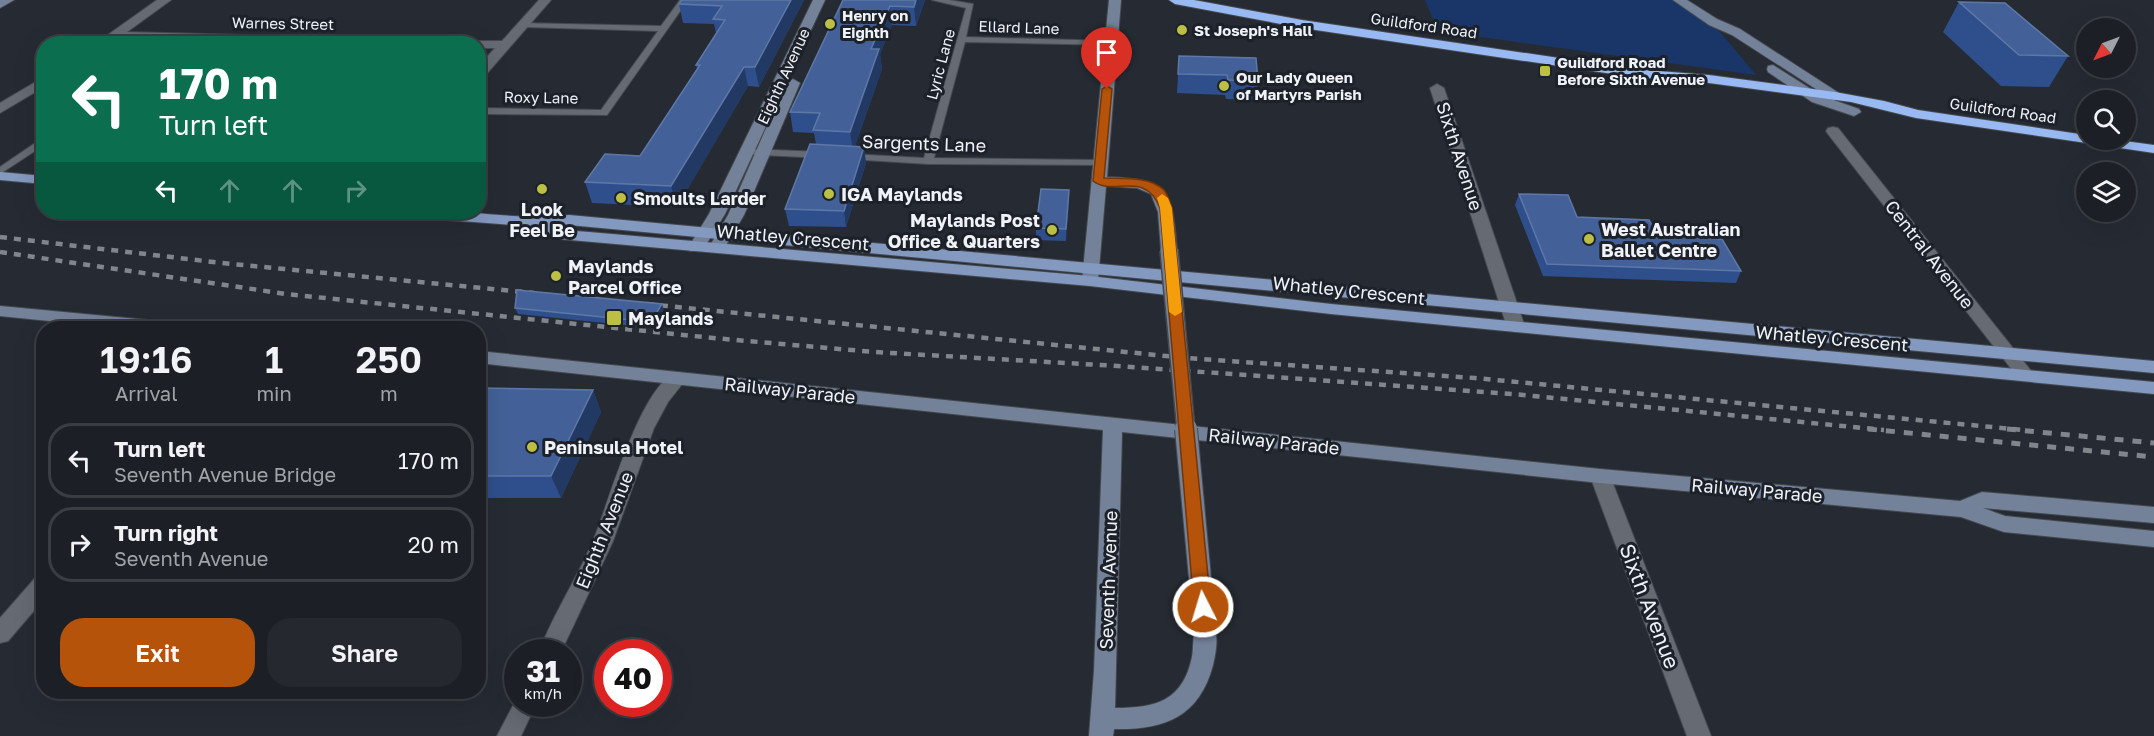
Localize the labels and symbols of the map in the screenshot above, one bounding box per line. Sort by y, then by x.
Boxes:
place label: Henry on Eighth [842,6,908,41]
street label: Guildford Road [1370,9,1478,41]
street label: Warnes Street [232,13,334,33]
marker: Henry on Eighth [823,17,837,31]
street label: Ellard Lane [978,17,1060,37]
north arrow [2076,18,2136,78]
place label: St Joseph's Hall [1194,21,1313,39]
marker: St Joseph's Hall [1175,23,1189,37]
street label: Eighth Avenue [753,25,813,127]
street label: Lyric Lane [922,26,958,101]
pin [1081,27,1132,89]
place label: Guildford Road Before Sixth Avenue [1557,53,1705,88]
marker: Guildford Road Before Sixth Avenue [1538,64,1552,78]
place label: Our Lady Queen of Martyrs Parish [1236,68,1361,103]
marker: Our Lady Queen of Martyrs Parish [1217,79,1231,93]
street label: Roxy Lane [504,87,579,107]
street label: Guildford Road [1949,94,2057,126]
street label: Sixth Avenue [1432,99,1488,213]
street label: Sargents Lane [862,130,986,156]
marker: Look Feel Be [535,182,549,196]
place label: IGA Maylands [841,183,963,205]
place label: Smoults Larder [633,187,766,209]
marker: IGA Maylands [822,187,836,201]
marker: Smoults Larder [614,191,628,205]
street label: Central Avenue [1881,195,1979,313]
place label: Look Feel Be [509,198,575,241]
place label: Maylands Post Office & Quarters [888,209,1040,252]
place label: West Australian Ballet Centre [1601,218,1740,261]
street label: Whatley Crescent [716,219,870,255]
marker: Maylands Post Office & Quarters [1045,223,1059,237]
marker: West Australian Ballet Centre [1582,232,1596,246]
place label: Maylands Parcel Office [568,255,682,298]
marker: Maylands Parcel Office [549,269,563,283]
street label: Whatley Crescent [1272,271,1426,309]
place label: Maylands [628,307,714,329]
marker: Maylands [605,309,623,327]
street label: Whatley Crescent [1755,320,1909,356]
street label: Railway Parade [723,372,857,408]
street label: Railway Parade [1207,423,1341,459]
place label: Peninsula Hotel [544,436,683,458]
marker: Peninsula Hotel [525,440,539,454]
street label: Eighth Avenue [571,468,637,592]
street label: Railway Parade [1691,473,1823,507]
street label: Seventh Avenue [1095,510,1121,650]
street label: Sixth Avenue [1614,540,1686,672]
position arrow [1171,575,1235,639]
speed limit sign: 40 [594,639,672,717]

